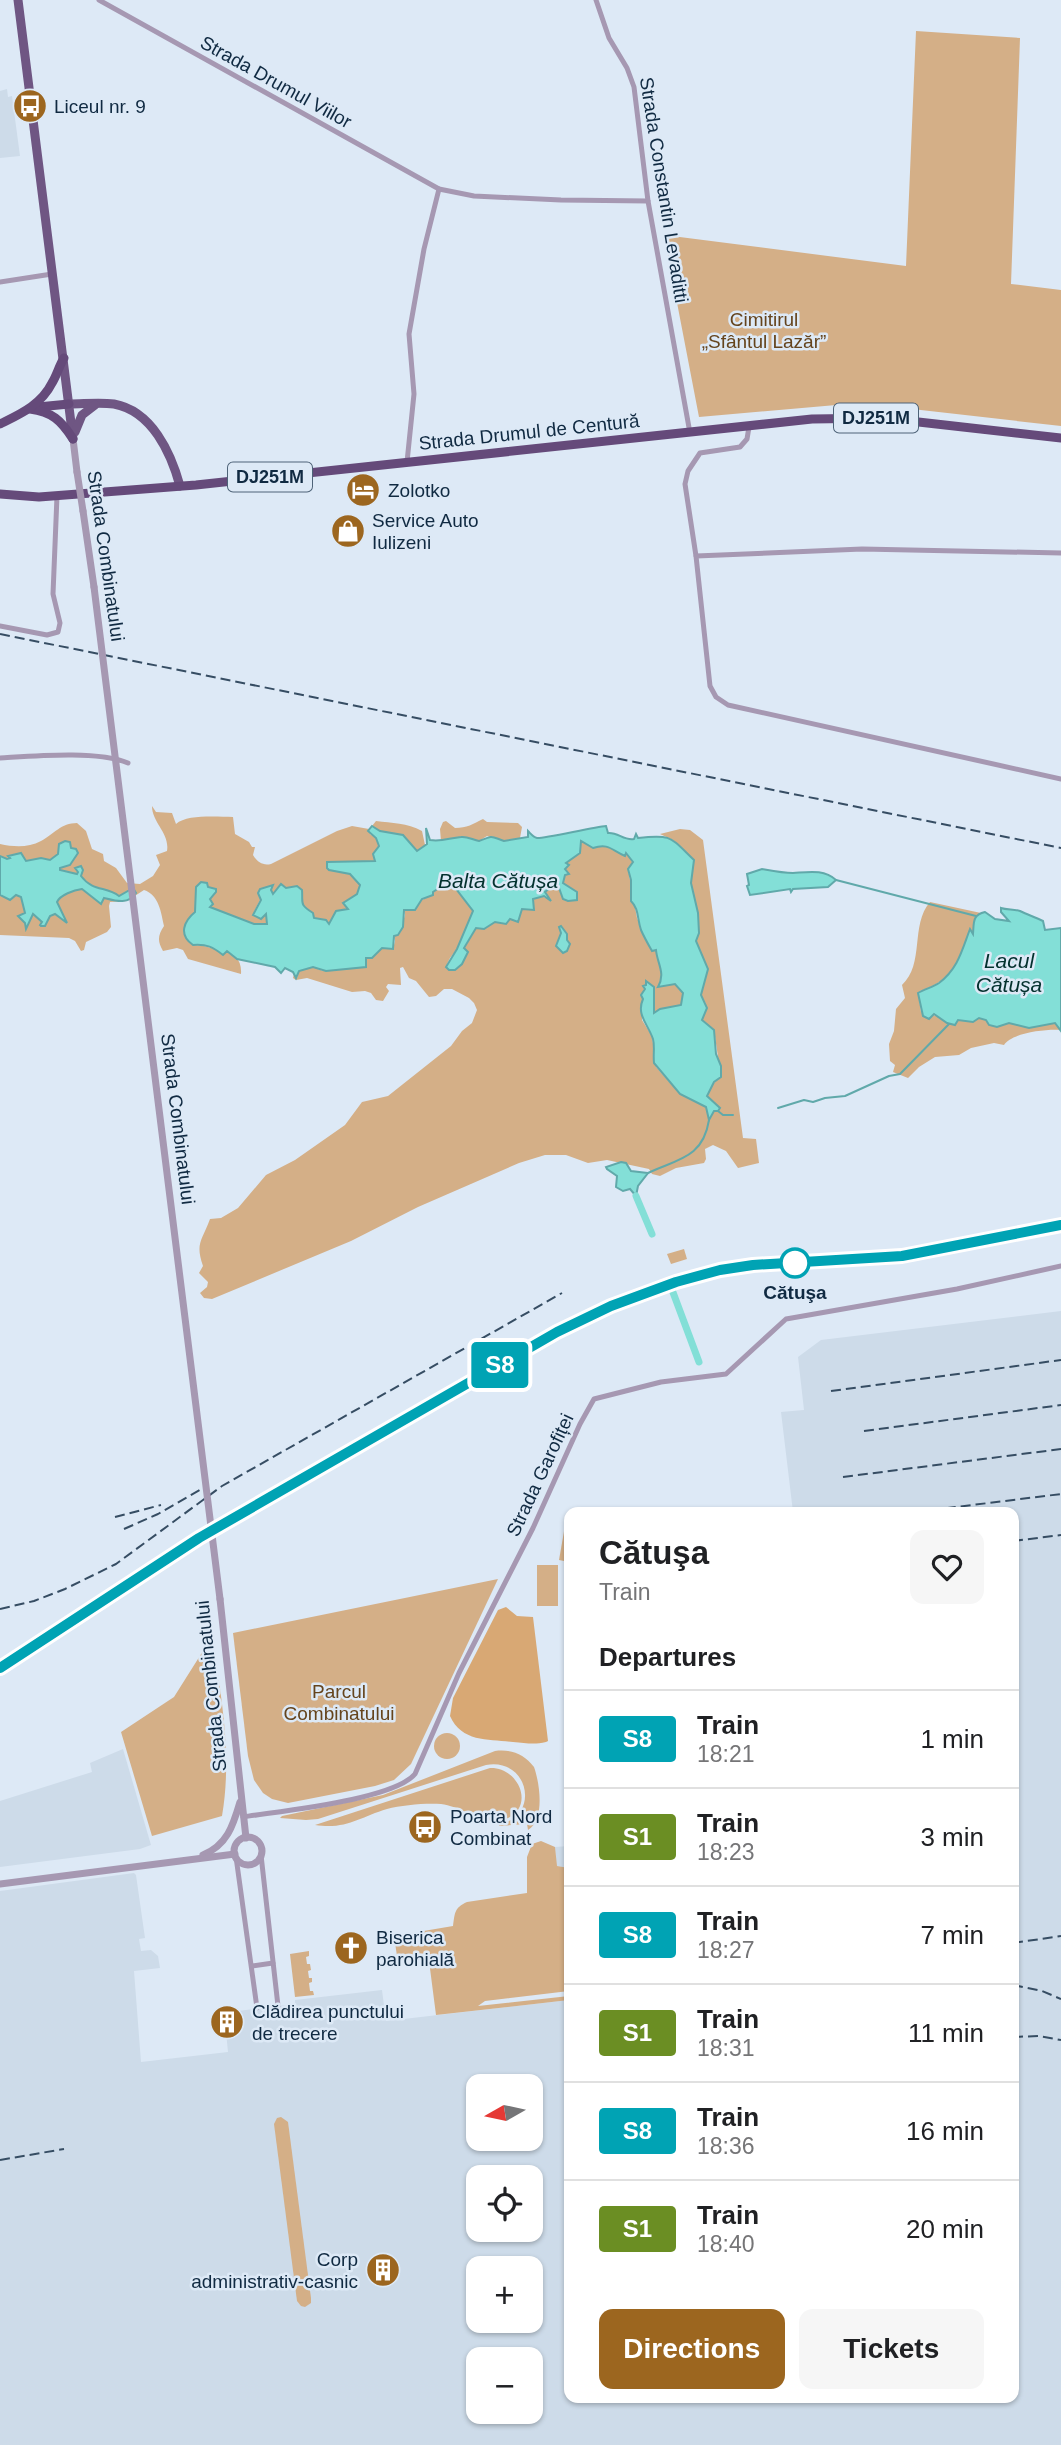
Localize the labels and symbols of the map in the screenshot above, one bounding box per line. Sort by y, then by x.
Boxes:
street label: Strada Drumul Viilor [197,32,356,133]
street label: Strada Constantin Levaditti [636,76,692,304]
bus stop icon: Liceul nr. 9 [11,87,49,125]
place label: Liceul nr. 9 [54,96,146,117]
park label: Cimitirul „Sfântul Lazăr” [702,309,826,352]
road number: DJ251M [834,404,918,432]
street label: Strada Drumul de Centură [418,410,641,454]
road number: DJ251M [228,462,312,491]
street label: Strada Combinatului [84,469,128,643]
hotel icon: Zolotko [344,471,382,509]
place label: Zolotko [388,480,450,501]
place label: Service Auto Iulizeni [372,510,479,553]
shop icon: Service Auto Iulizeni [329,512,367,550]
water label: Balta Cătușa [438,869,558,892]
water label: Lacul Cătușa [976,949,1042,996]
street label: Strada Combinatului [157,1032,199,1206]
marker: Cătuşa [780,1248,810,1278]
place label: Cătuşa [763,1282,827,1303]
line badge: S8 [468,1342,532,1388]
street label: Strada Garofiței [502,1410,578,1540]
street label: Strada Combinatului [192,1599,230,1773]
park label: Parcul Combinatului [284,1681,394,1724]
place label: Poarta Nord Combinat [450,1806,552,1849]
bus stop icon: Poarta Nord Combinat [406,1808,444,1846]
place label: Biserica parohială [376,1927,455,1970]
church icon: Biserica parohială [332,1929,370,1967]
place label: Clădirea punctului de trecere [252,2001,404,2044]
building icon: Clădirea punctului de trecere [208,2003,246,2041]
north arrow [466,2074,542,2151]
place label: Corp administrativ-casnic [191,2249,358,2292]
building icon: Corp administrativ-casnic [364,2251,402,2289]

